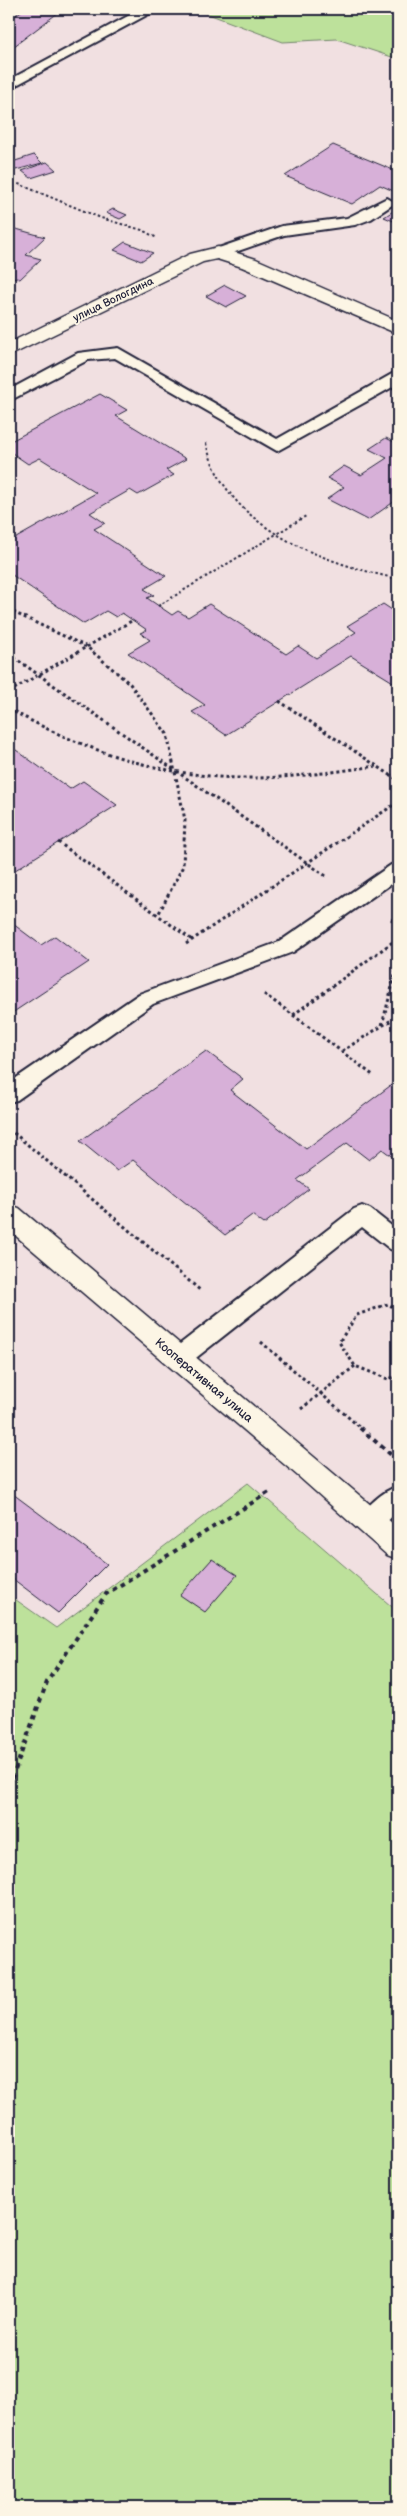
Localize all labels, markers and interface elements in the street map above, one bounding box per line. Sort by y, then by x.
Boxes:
street label: улица Вологдина [71,274,156,325]
street label: Кооперативная улица [152,1335,256,1426]

